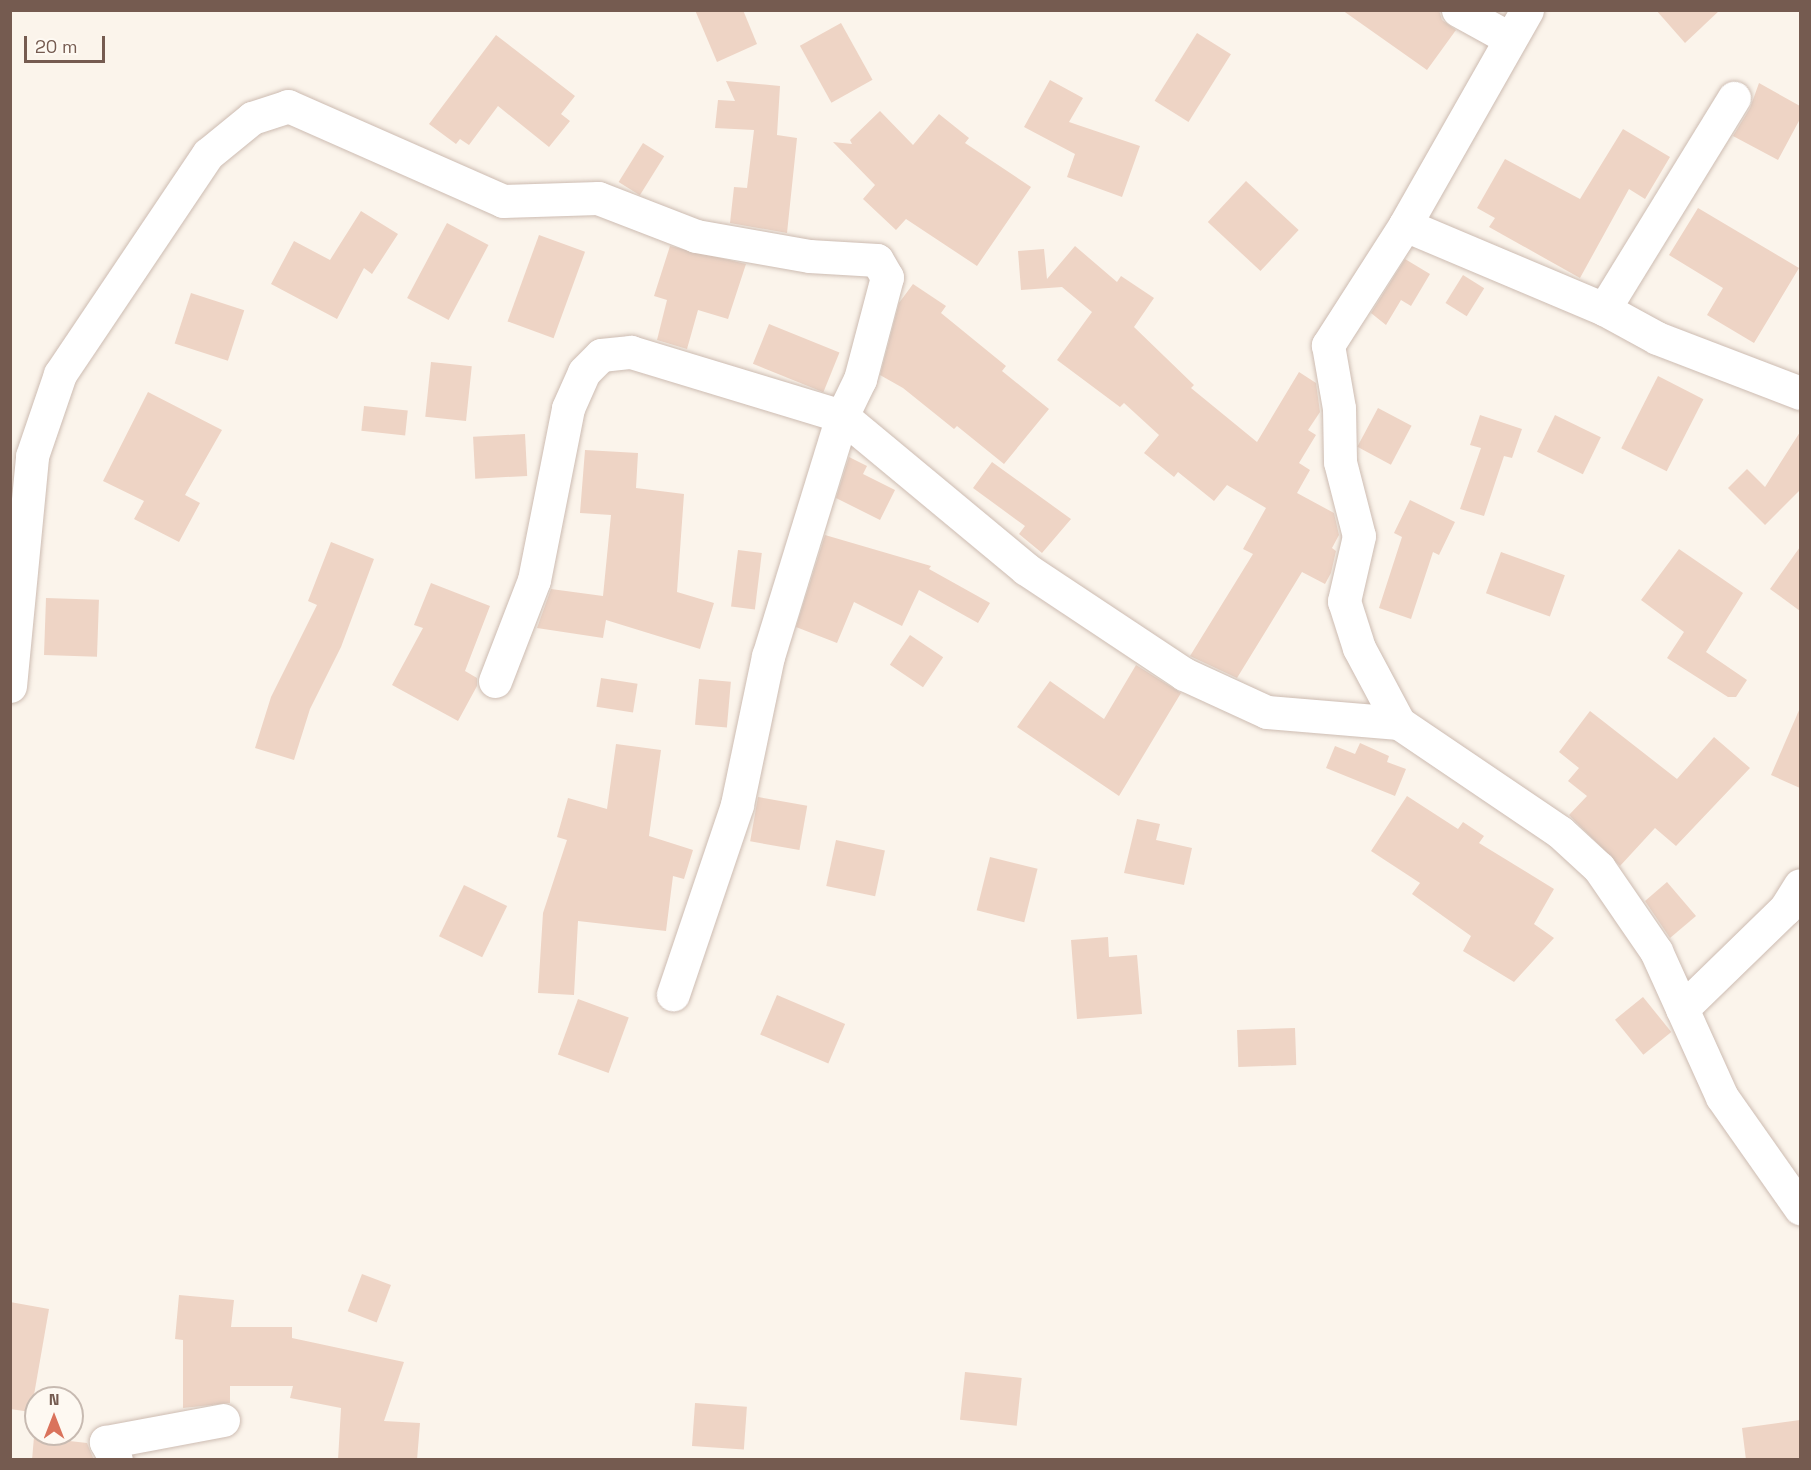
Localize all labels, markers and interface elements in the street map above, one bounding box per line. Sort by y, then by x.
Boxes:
scale bar [27,24,108,62]
text: 20 m [35,35,78,58]
north arrow [24,1386,84,1446]
text: N [49,1389,59,1410]

